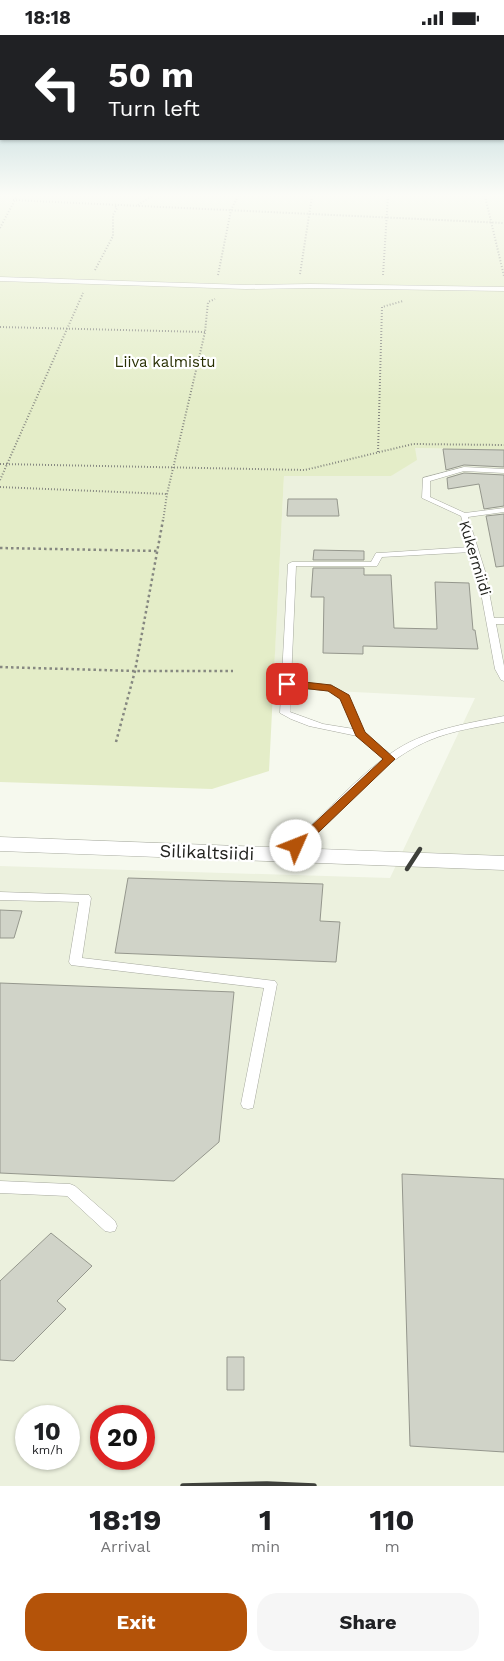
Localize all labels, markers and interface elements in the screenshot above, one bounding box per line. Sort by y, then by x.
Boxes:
text: 18:18 [25,6,71,29]
text: 50 m [108,54,194,96]
icon: left [25,55,90,120]
text: Turn left [108,96,200,121]
park label: Liiva kalmistu [115,353,215,371]
street label: Kukermiidi [455,518,495,598]
pin [266,663,308,705]
icon: arrive [273,670,301,698]
position arrow [269,819,321,871]
street label: Silikaltsiidi [159,840,255,864]
speed limit sign: 20 [90,1405,155,1470]
text: 10 [34,1417,61,1446]
text: km/h [32,1443,63,1457]
text: 18:19 [89,1502,162,1537]
text: 1 [259,1502,272,1537]
text: 110 [369,1502,415,1537]
text: Arrival [100,1537,150,1556]
text: min [251,1537,280,1556]
text: m [384,1537,400,1556]
button: Exit [25,1593,247,1651]
button: Share [257,1593,479,1651]

